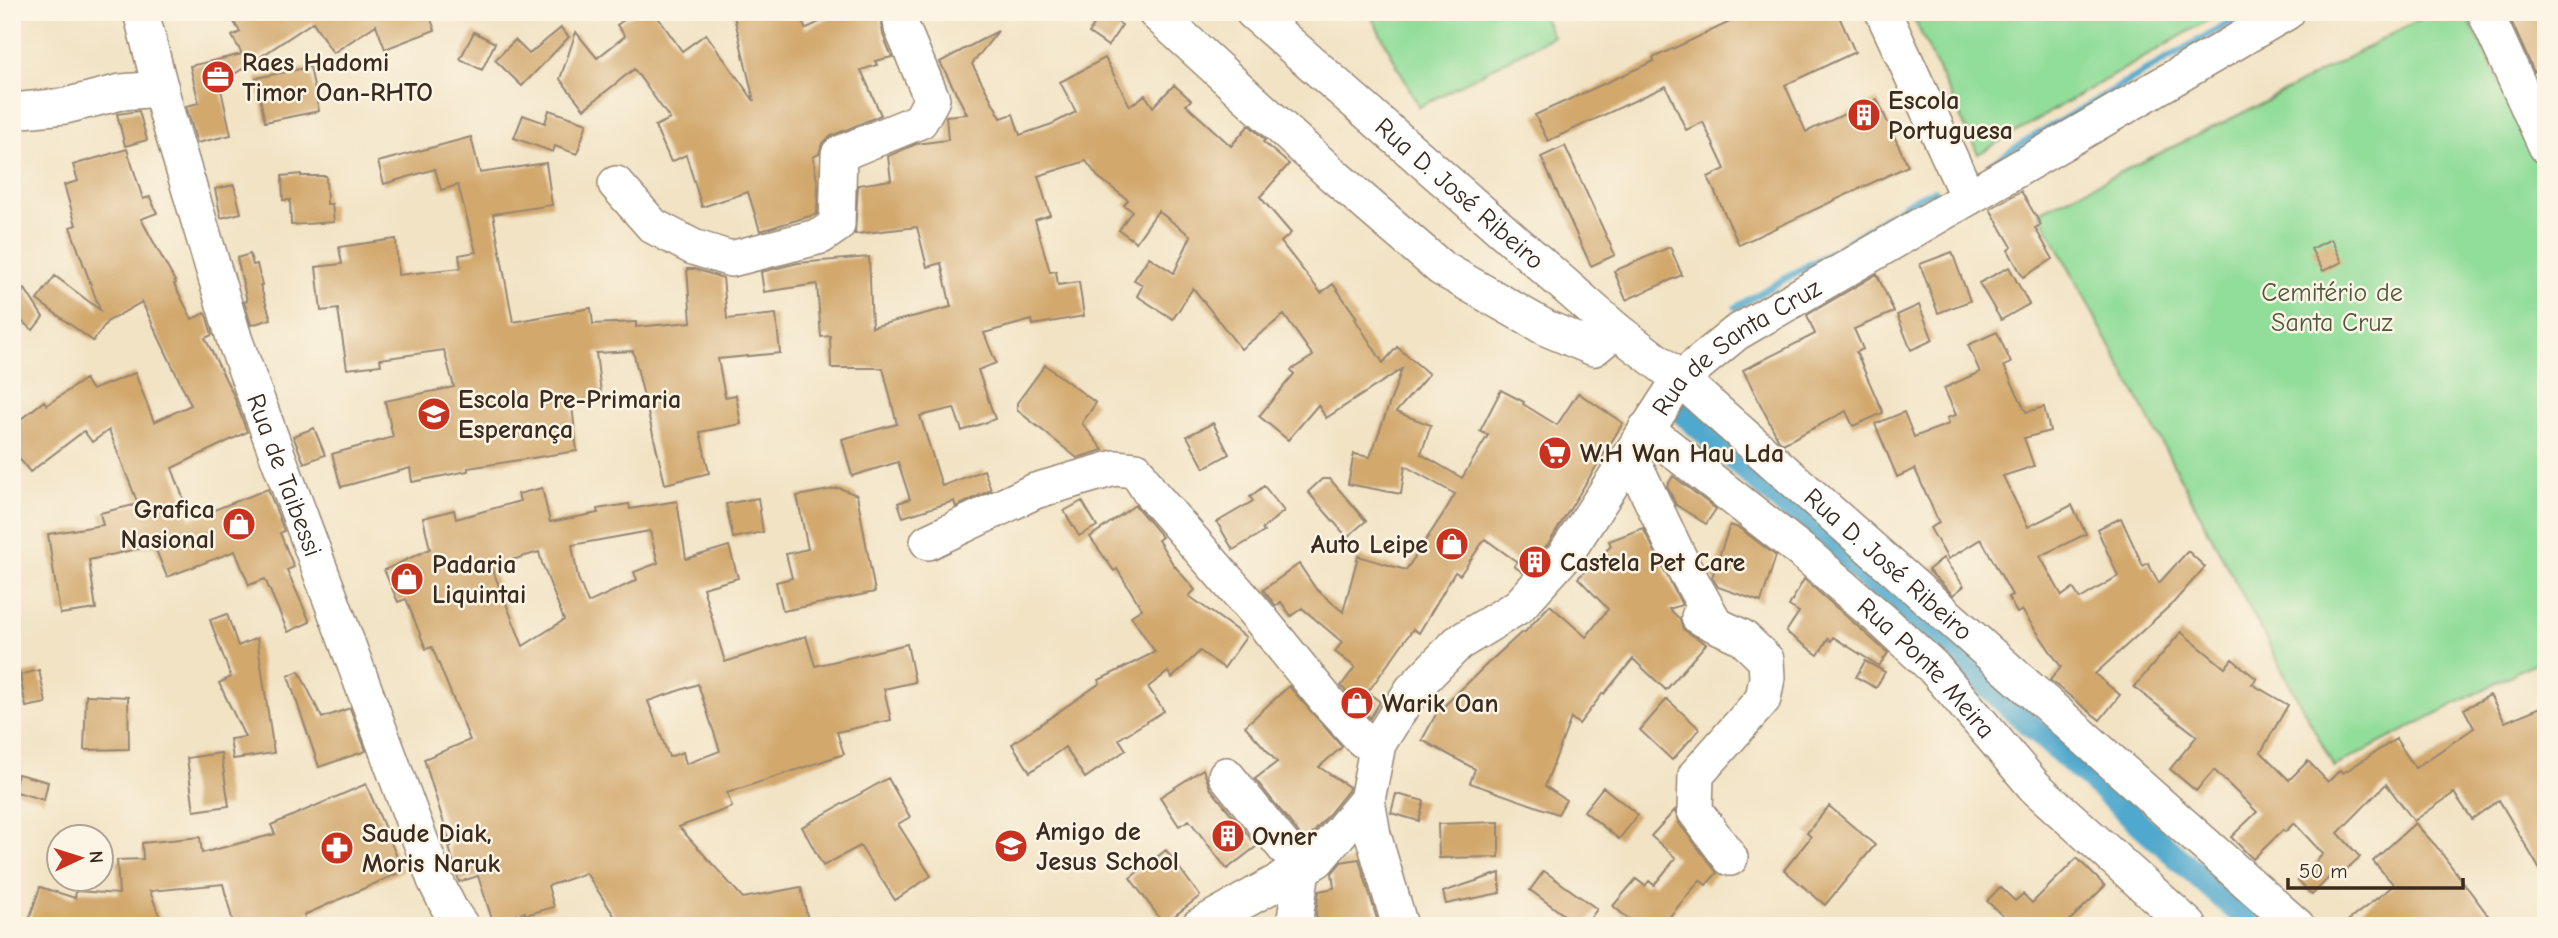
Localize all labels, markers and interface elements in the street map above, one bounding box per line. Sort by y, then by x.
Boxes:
place label: Raes Hadomi Timor Oan-RHTO [242,48,433,108]
office icon: Raes Hadomi Timor Oan-RHTO [199,58,237,96]
place label: Escola Portuguesa [1888,86,2013,146]
building icon: Escola Portuguesa [1845,96,1883,134]
street label: Rua D. José Ribeiro [1369,112,1550,276]
street label: Rua de Santa Cruz [1646,273,1827,422]
park label: Cemitério de Santa Cruz [2261,278,2403,338]
place label: Escola Pre-Primaria Esperança [458,385,681,445]
street label: Rua de Taibessi [240,390,328,561]
school or university icon: Escola Pre-Primaria Esperança [415,395,453,433]
supermarket icon: W.H Wan Hau Lda [1536,434,1574,472]
place label: W.H Wan Hau Lda [1580,439,1784,469]
street label: Rua D. José Ribeiro [1798,482,1978,647]
place label: Grafica Nasional [121,495,215,555]
shop icon: Grafica Nasional [220,505,258,543]
shop icon: Auto Leipe [1433,525,1471,563]
place label: Auto Leipe [1311,530,1428,560]
building icon: Castela Pet Care [1516,543,1554,581]
place label: Castela Pet Care [1560,548,1746,578]
place label: Padaria Liquintai [432,550,526,610]
shop icon: Padaria Liquintai [388,560,426,598]
street label: Rua Ponte Meira [1851,592,2001,745]
shop icon: Warik Oan [1338,684,1376,722]
place label: Warik Oan [1382,689,1499,719]
place label: Amigo de Jesus School [1036,817,1179,877]
building icon: Ovner [1209,817,1247,855]
place label: Saude Diak, Moris Naruk [362,819,501,879]
north arrow [46,822,116,892]
place label: Ovner [1252,822,1318,852]
school or university icon: Amigo de Jesus School [992,827,1030,865]
pharmacy icon: Saude Diak, Moris Naruk [318,829,356,867]
scale bar [2288,847,2464,891]
text: N [85,850,107,864]
text: 50 m [2299,859,2348,883]

